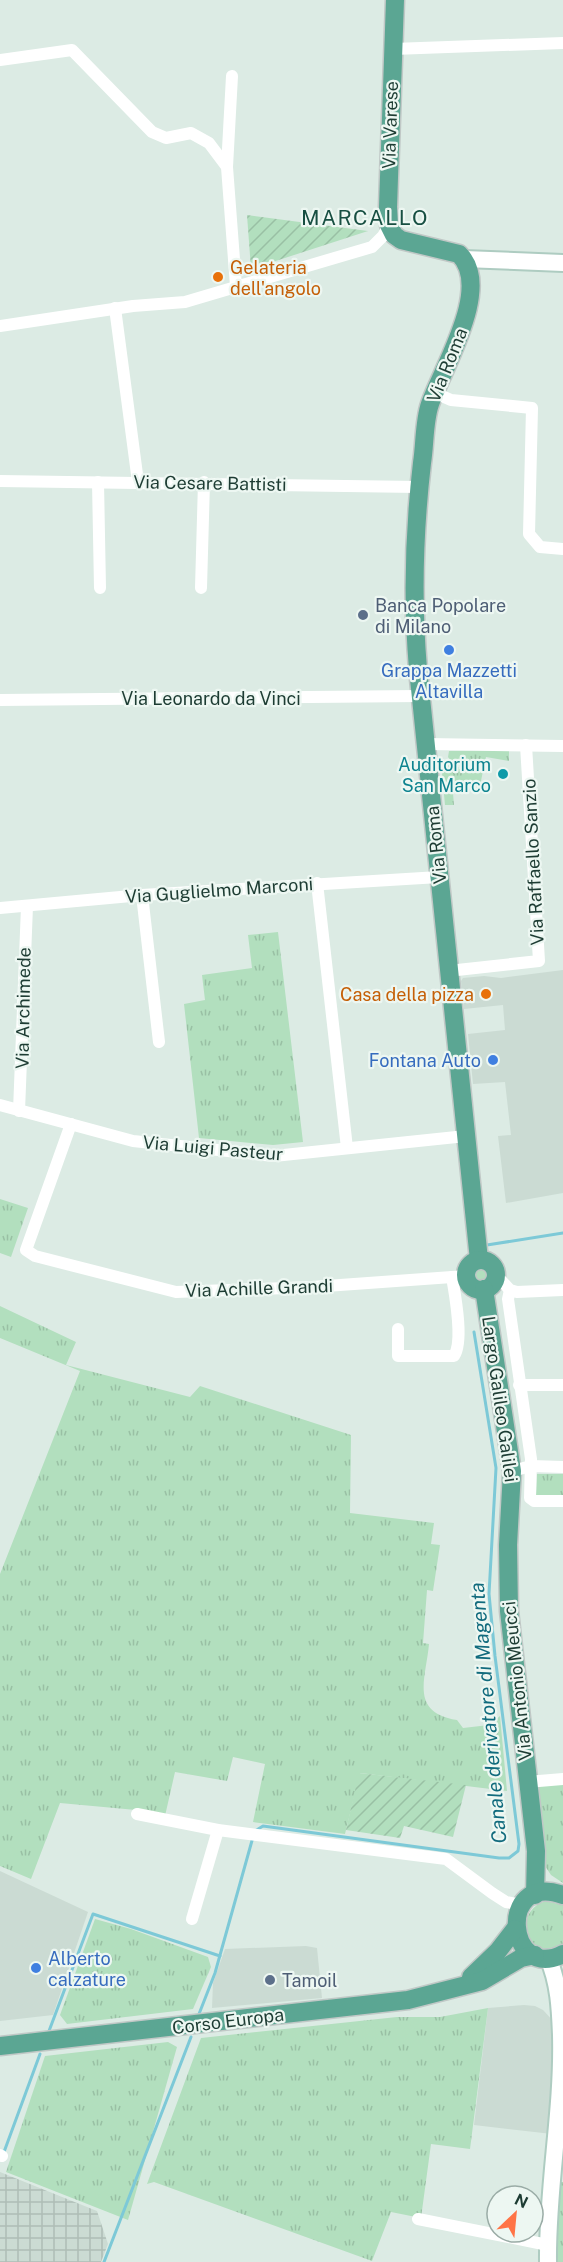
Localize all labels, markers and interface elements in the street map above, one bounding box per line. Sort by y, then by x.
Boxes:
street label: Via Varese [378,81,402,169]
district label: MARCALLO [301,205,429,230]
place label: Gelateria dell'angolo [230,257,321,299]
marker: Gelateria dell'angolo [211,270,225,284]
street label: Via Roma [423,325,471,405]
street label: Via Cesare Battisti [133,471,287,495]
place label: Banca Popolare di Milano [375,595,506,637]
marker: Banca Popolare di Milano [356,608,370,622]
marker: Grappa Mazzetti Altavilla [442,643,456,657]
place label: Grappa Mazzetti Altavilla [381,660,517,702]
street label: Via Leonardo da Vinci [121,688,301,709]
place label: Auditorium San Marco [398,754,491,796]
marker: Auditorium San Marco [496,767,510,781]
street label: Via Raffaello Sanzio [518,778,548,946]
street label: Via Roma [421,805,451,885]
street label: Via Guglielmo Marconi [124,873,314,907]
street label: Via Archimede [11,947,35,1069]
place label: Casa della pizza [340,984,474,1005]
marker: Casa della pizza [479,987,493,1001]
place label: Fontana Auto [369,1050,481,1071]
marker: Fontana Auto [486,1053,500,1067]
street label: Via Luigi Pasteur [142,1131,284,1165]
street label: Via Achille Grandi [185,1275,333,1301]
street label: Largo Galileo Galilei [478,1315,522,1483]
water label: Canale derivatore di Magenta [465,1581,511,1845]
street label: Via Antonio Meucci [498,1600,536,1762]
place label: Alberto calzature [48,1948,126,1990]
marker: Alberto calzature [29,1961,43,1975]
place label: Tamoil [282,1970,337,1991]
marker: Tamoil [263,1973,277,1987]
street label: Corso Europa [171,2004,285,2038]
north arrow [485,2184,545,2244]
text: N [512,2190,531,2212]

